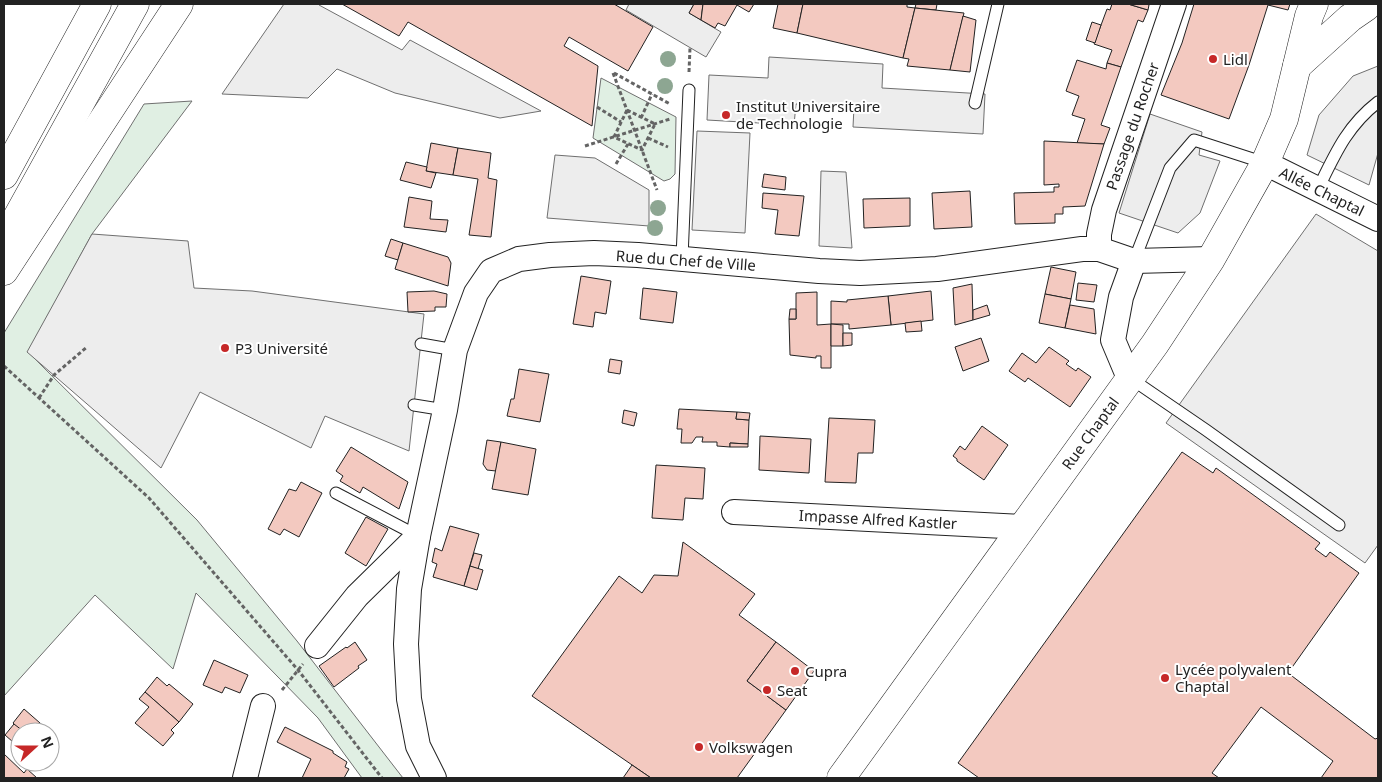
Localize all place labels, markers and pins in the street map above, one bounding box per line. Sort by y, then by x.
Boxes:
place label: Lidl [1223,49,1248,69]
marker: Lidl [1207,53,1219,65]
place label: Institut Universitaire de Technologie [736,96,880,133]
marker: Institut Universitaire de Technologie [720,109,732,121]
place label: P3 Université [235,338,328,358]
marker: P3 Université [219,342,231,354]
place label: Lycée polyvalent Chaptal [1175,659,1292,696]
place label: Cupra [805,661,847,681]
marker: Cupra [789,665,801,677]
marker: Lycée polyvalent Chaptal [1159,672,1171,684]
place label: Seat [777,680,808,700]
marker: Seat [761,684,773,696]
place label: Volkswagen [709,737,793,757]
marker: Volkswagen [693,741,705,753]

